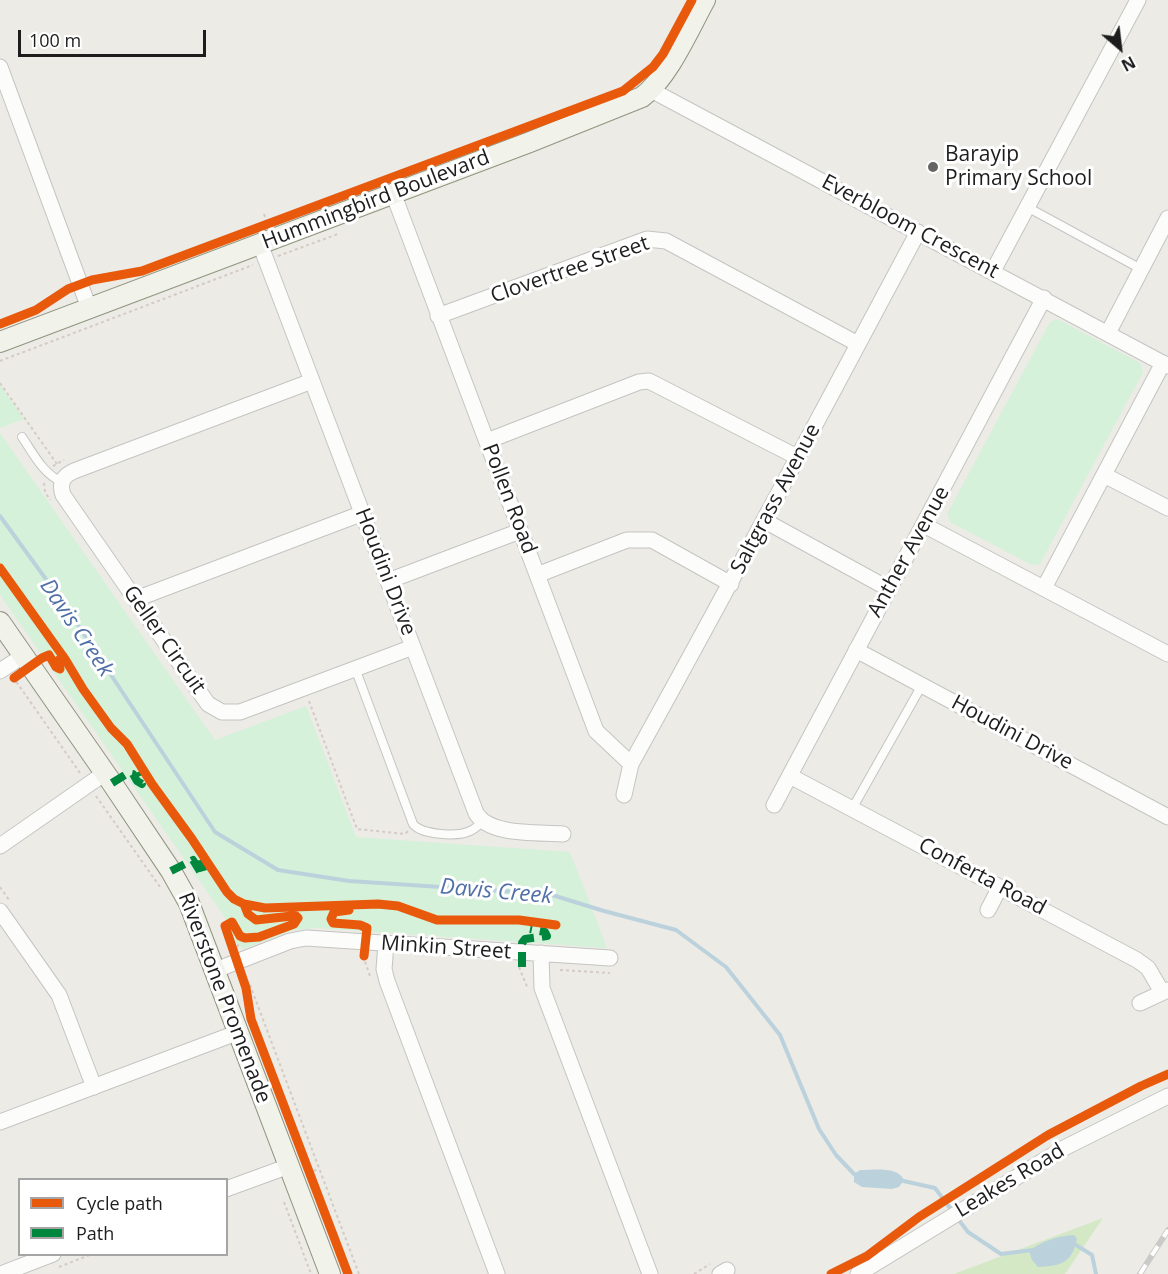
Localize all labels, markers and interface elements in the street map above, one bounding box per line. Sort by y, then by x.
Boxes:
scale bar [21,18,208,56]
north arrow [1090,18,1150,78]
text: 100 m [29,28,81,52]
text: N [1118,51,1139,77]
place label: Barayip Primary School [945,142,1092,192]
street label: Hummingbird Boulevard [259,145,493,255]
marker: Barayip Primary School [926,160,940,174]
street label: Everbloom Crescent [817,170,1003,284]
street label: Clovertree Street [488,231,652,309]
street label: Saltgrass Avenue [726,420,826,578]
street label: Pollen Road [476,440,542,558]
street label: Anther Avenue [863,482,955,622]
street label: Houdini Drive [349,505,421,639]
water label: Davis Creek [34,574,118,682]
street label: Geller Circuit [117,581,211,699]
street label: Houdini Drive [947,690,1077,776]
street label: Conferta Road [914,833,1050,921]
water label: Davis Creek [439,874,553,910]
street label: Riverstone Promenade [172,889,276,1107]
street label: Minkin Street [380,931,512,965]
street label: Leakes Road [951,1139,1069,1223]
legend [18,1178,228,1256]
text: Cycle path [76,1191,163,1215]
text: Path [76,1221,114,1245]

